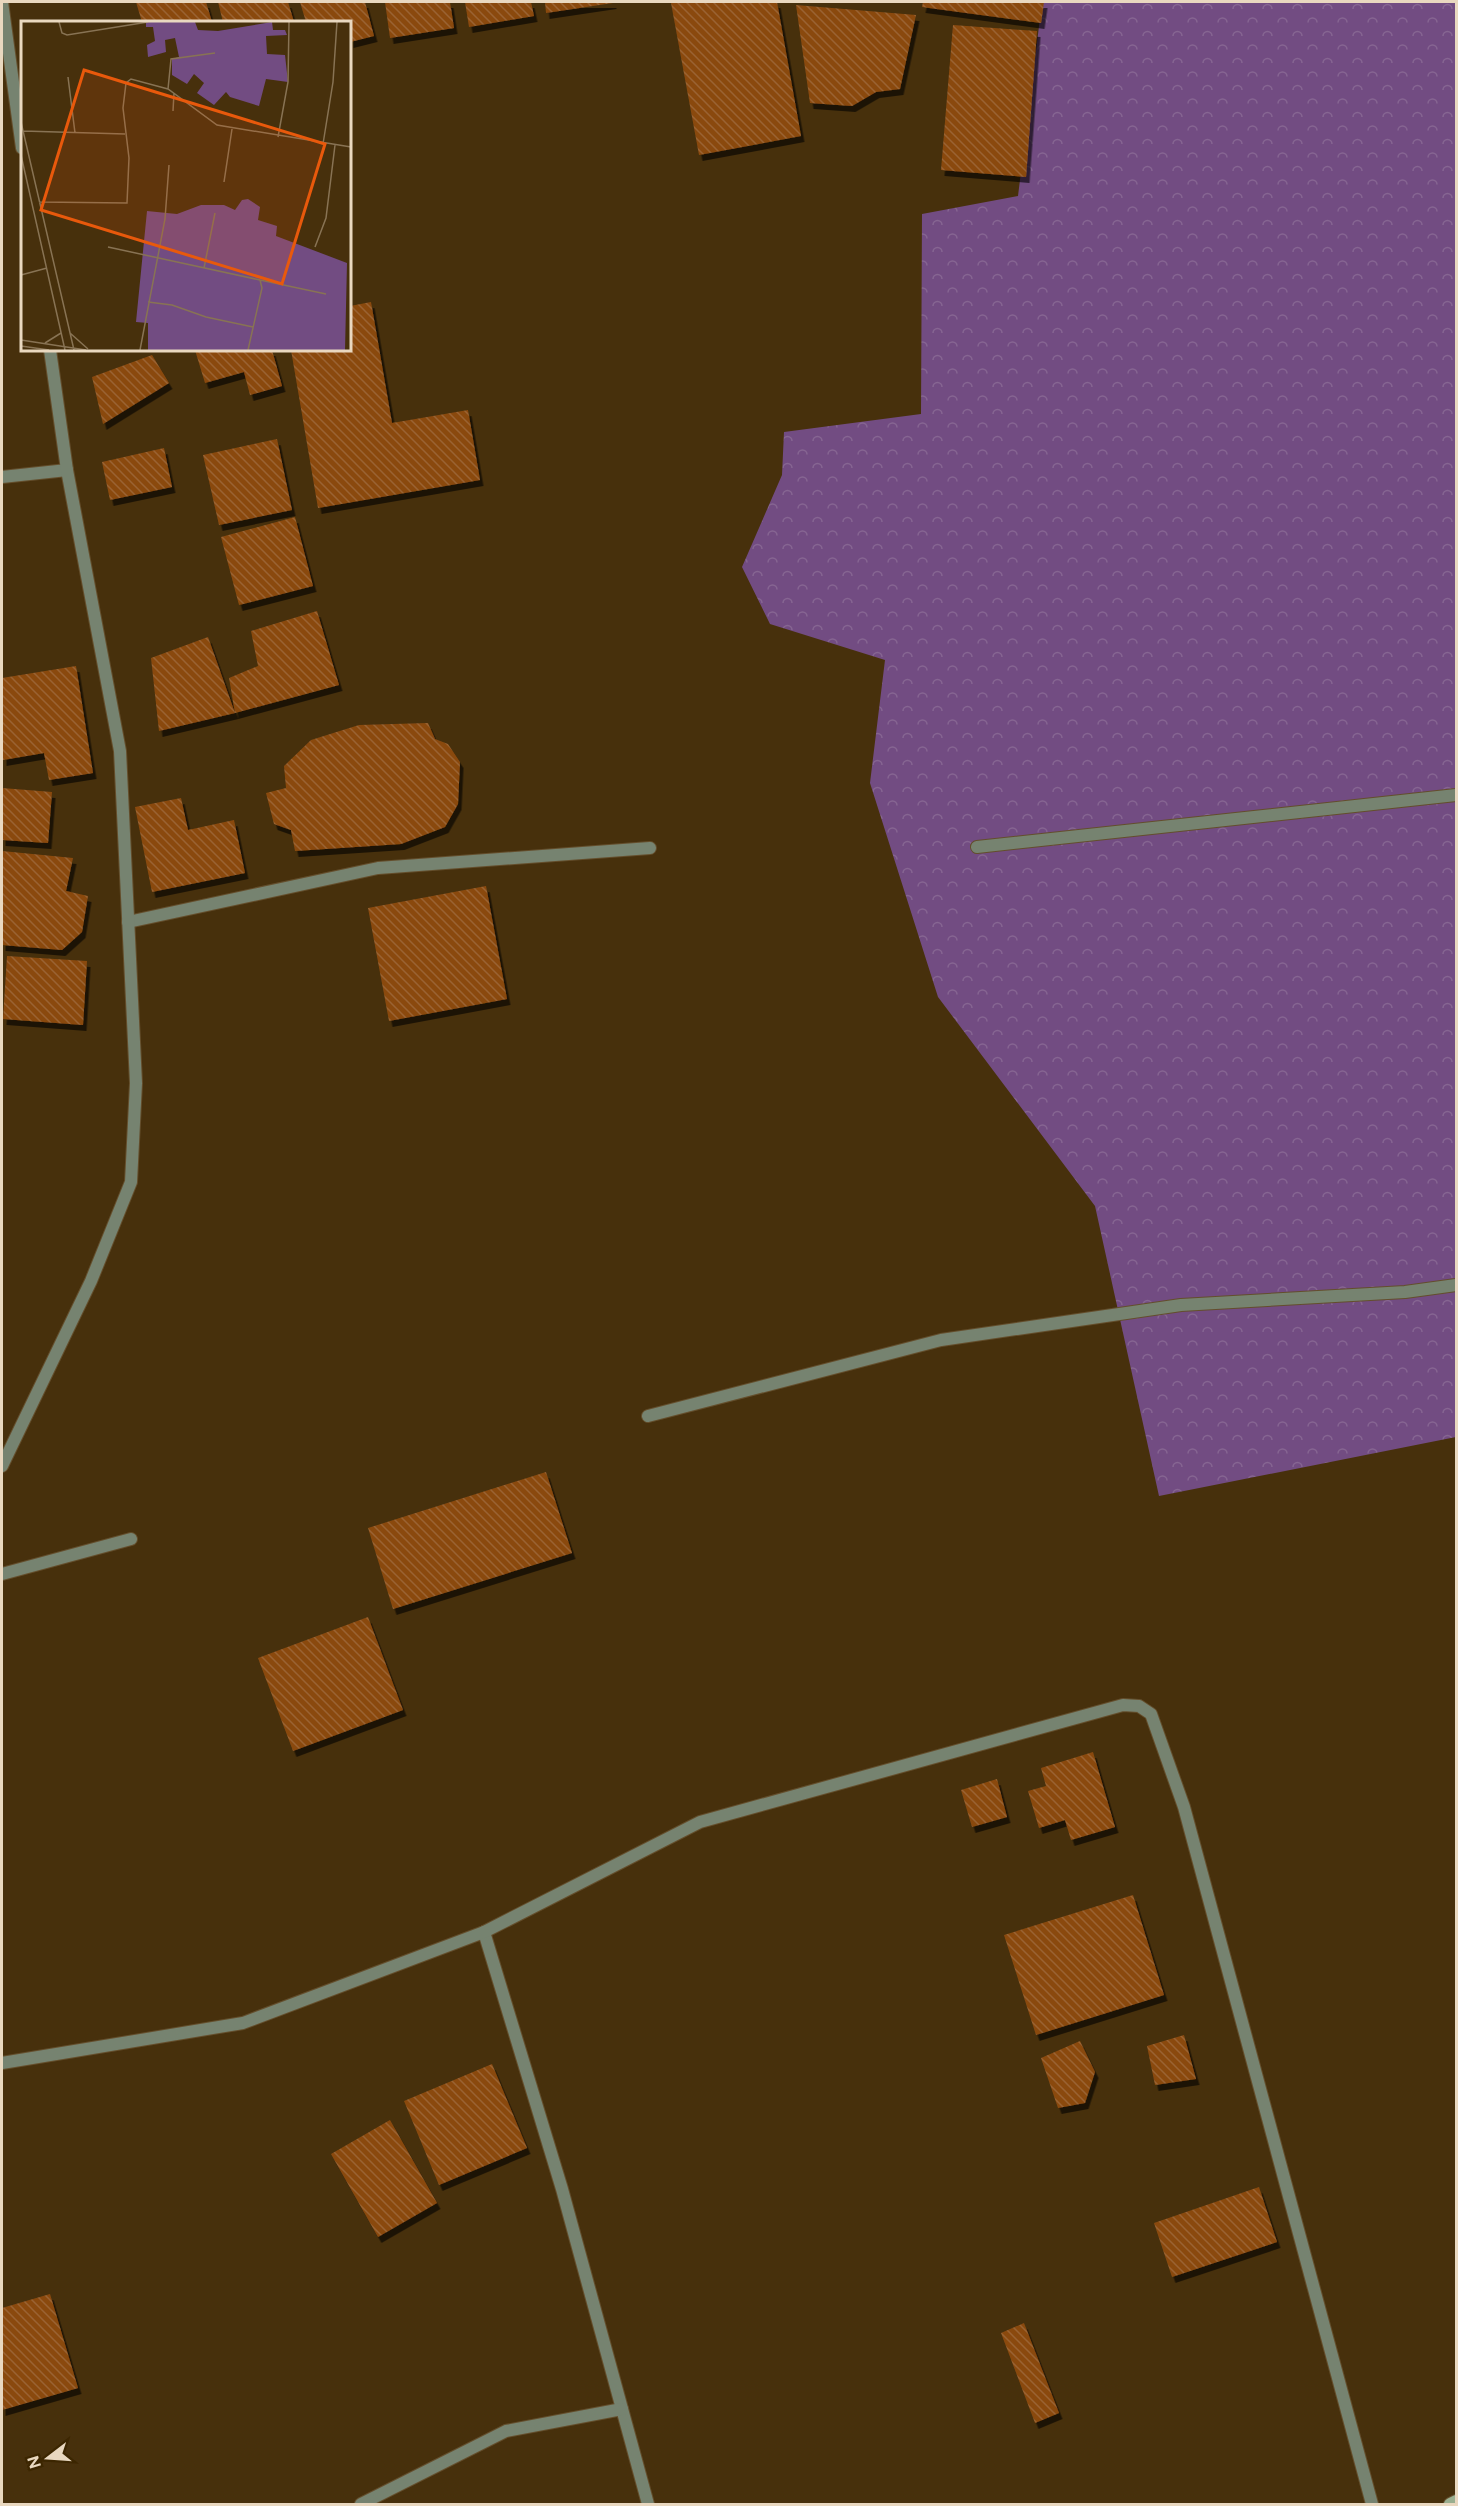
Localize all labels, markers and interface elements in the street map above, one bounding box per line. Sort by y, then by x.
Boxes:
inset map [21,21,351,351]
north arrow [18,2428,78,2488]
text: N [23,2454,45,2471]

